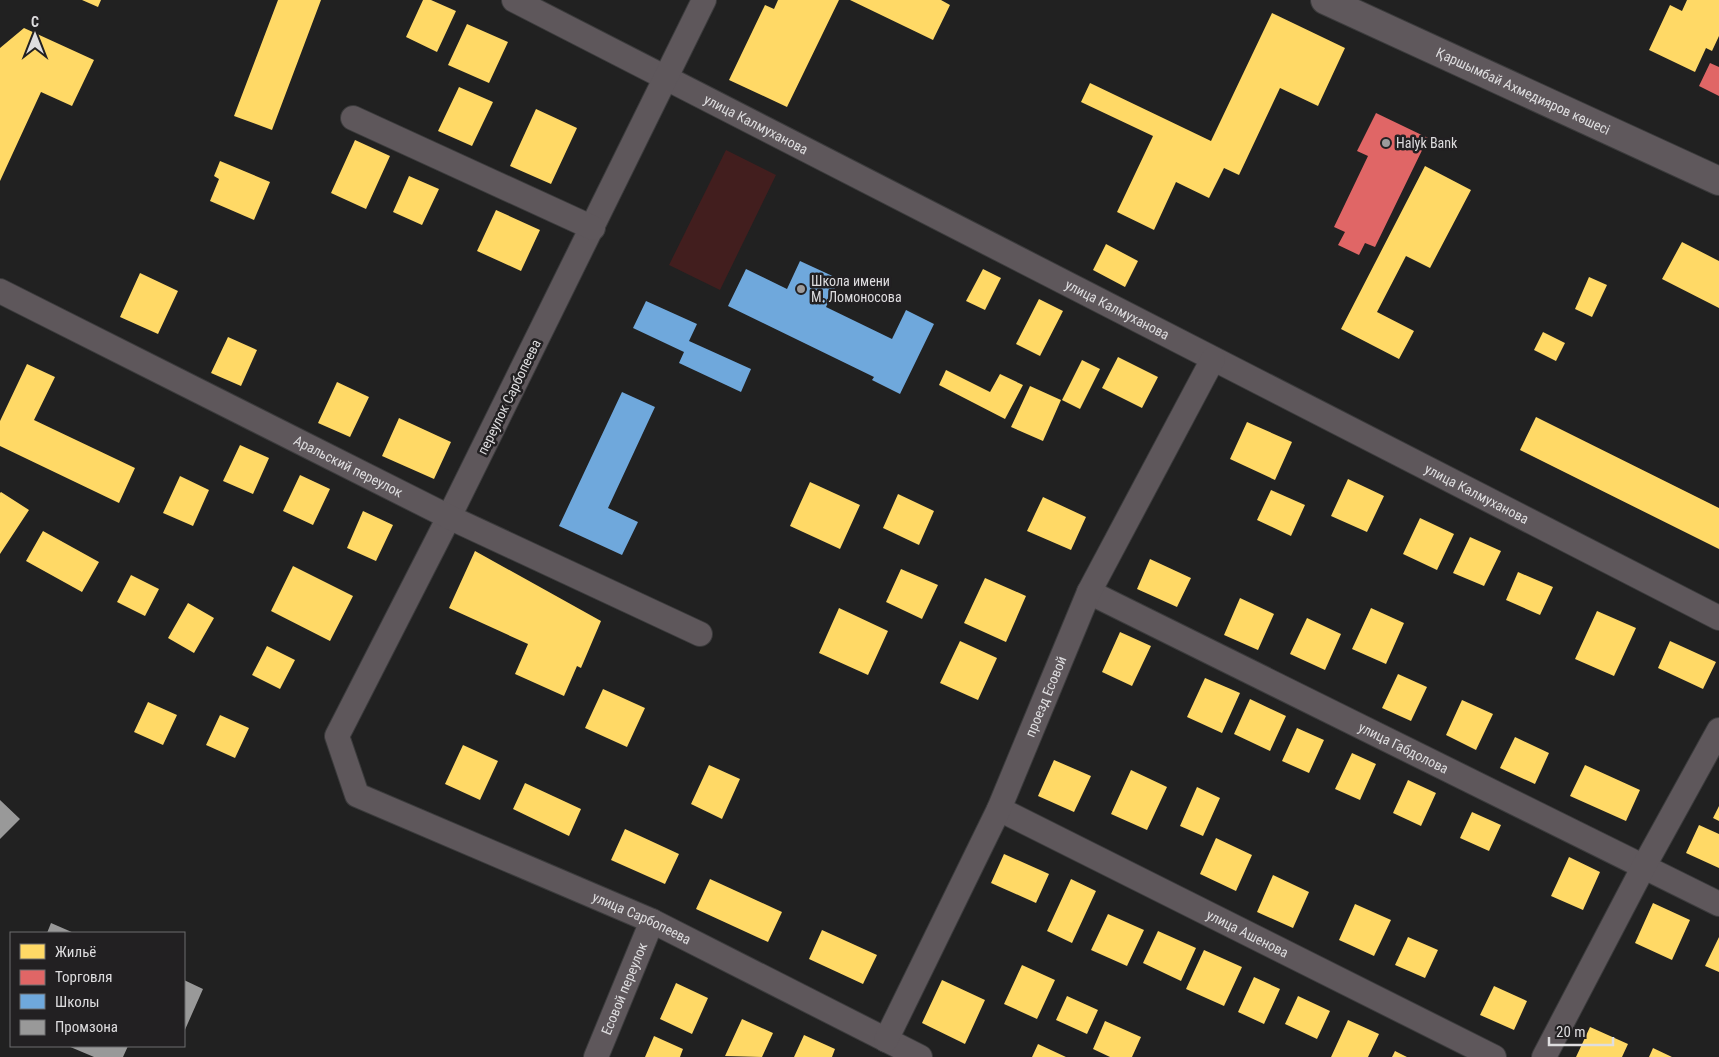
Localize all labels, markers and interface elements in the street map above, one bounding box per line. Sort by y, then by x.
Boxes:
north arrow [10,10,60,60]
text: С [31,14,39,30]
street label: Қаршымбай Ахмедияров көшесі [1434,44,1613,138]
street label: улица Калмуханова [701,91,811,157]
place label: Halyk Bank [1396,135,1458,151]
marker: Halyk Bank [1380,137,1392,149]
place label: Школа имени М. Ломоносова [811,273,902,305]
street label: улица Калмуханова [1063,276,1172,343]
marker: Школа имени М. Ломоносова [795,283,807,295]
street label: переулок Сарбопеева [474,337,544,457]
street label: Аральский переулок [291,432,406,501]
street label: улица Калмуханова [1422,461,1531,527]
street label: проезд Есовой [1022,654,1070,739]
street label: улица Габдолова [1356,719,1451,777]
street label: улица Сарбопеева [590,889,694,947]
street label: улица Ашенова [1204,906,1291,961]
legend [10,932,185,1047]
street label: Есовой переулок [598,940,650,1037]
text: Жильё [55,943,96,961]
text: Торговля [55,968,112,986]
text: Школы [55,993,100,1011]
scale bar [1549,1014,1613,1046]
text: Промзона [55,1018,118,1036]
text: 20 m [1556,1023,1586,1041]

